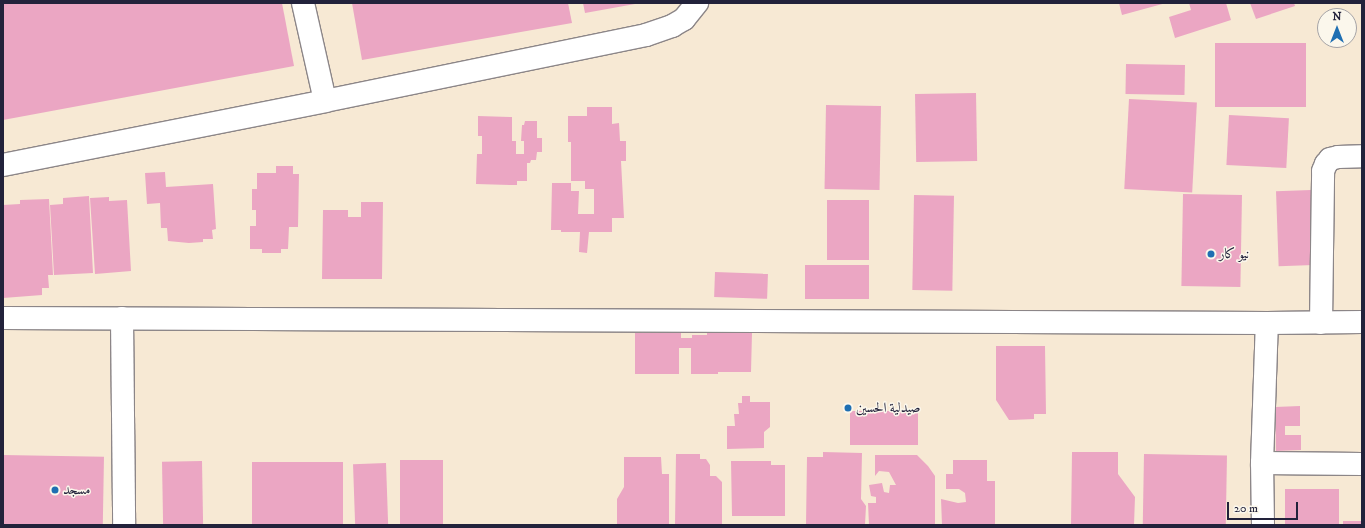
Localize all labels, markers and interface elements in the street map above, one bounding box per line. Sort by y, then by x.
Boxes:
north arrow [1317,8,1357,48]
text: N [1332,10,1342,24]
place label: نيو كار [1219,246,1249,262]
marker: نيو كار [1206,249,1216,259]
place label: صيدلية الحسين [856,400,920,416]
marker: صيدلية الحسين [843,403,853,413]
place label: مسجد [63,482,90,498]
marker: مسجد [50,485,60,495]
scale bar [1229,494,1300,520]
text: 20 m [1234,501,1258,516]

